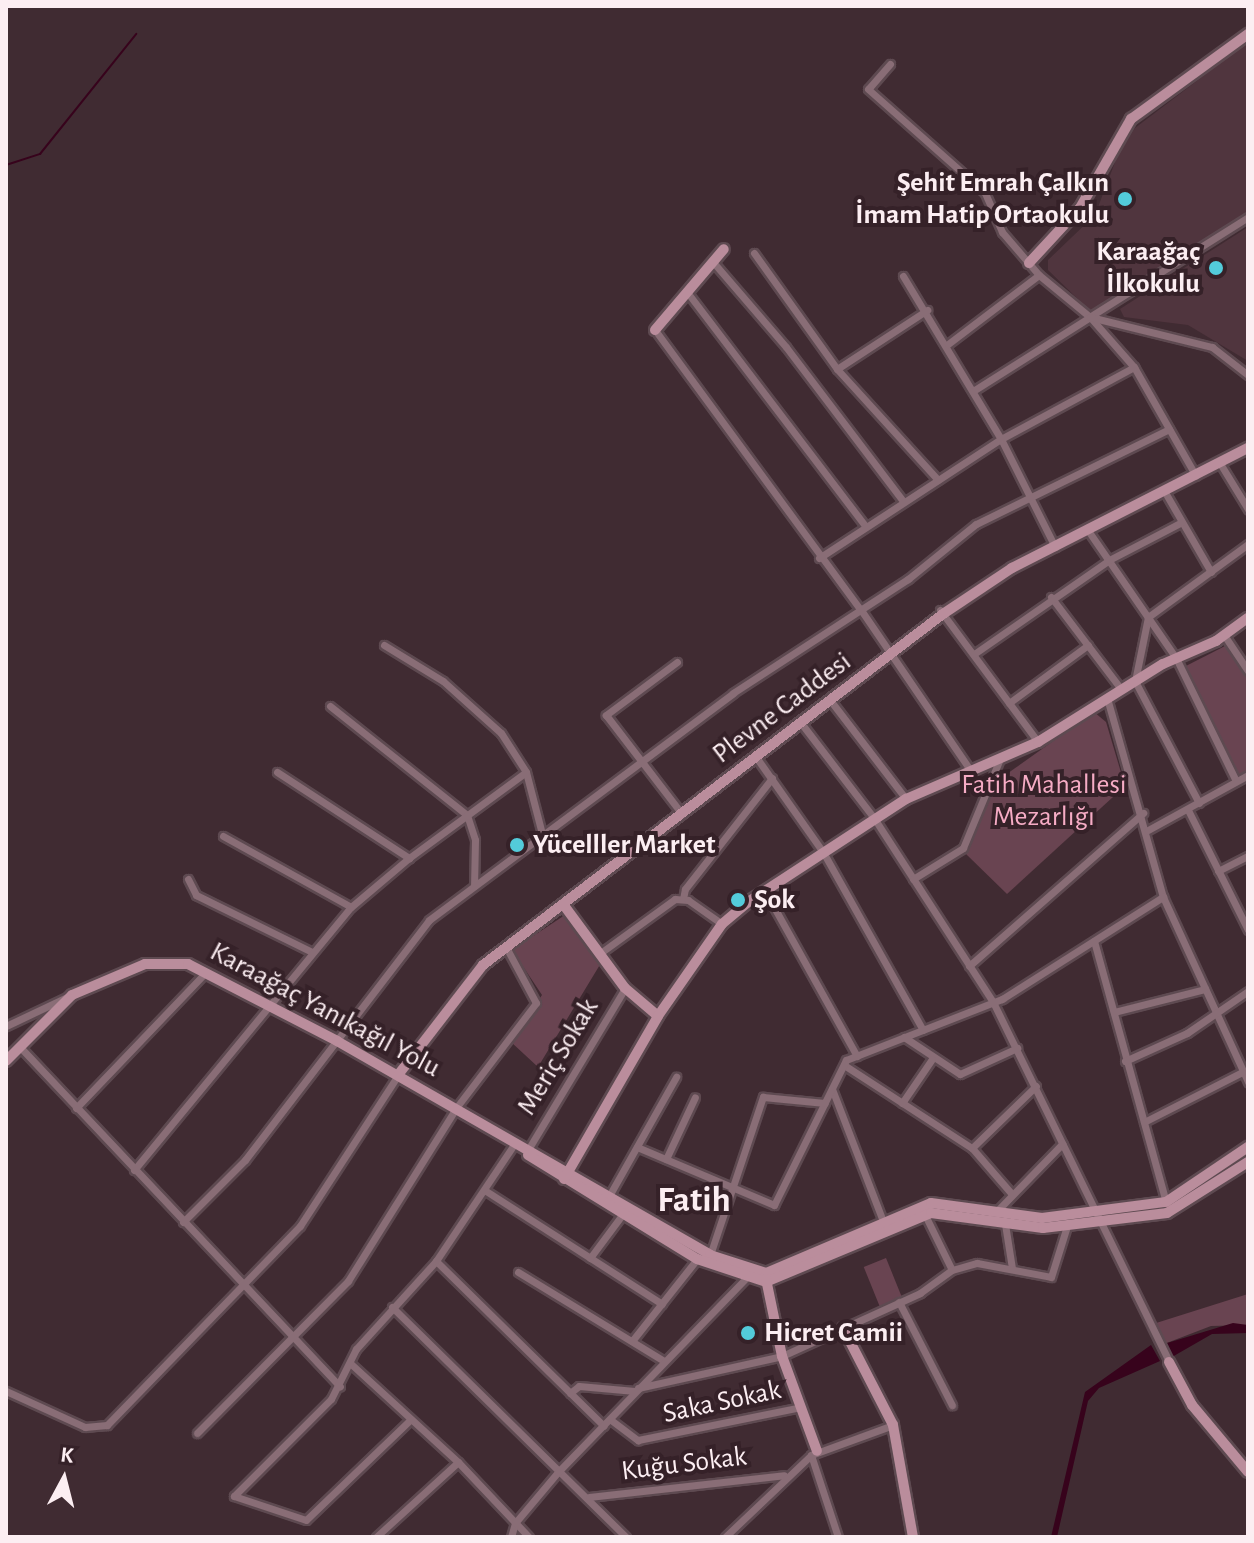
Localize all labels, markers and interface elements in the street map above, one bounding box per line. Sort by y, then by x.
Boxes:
place label: Şehit Emrah Çalkın İmam Hatip Ortaokulu [855,166,1109,232]
marker: Şehit Emrah Çalkın İmam Hatip Ortaokulu [1116,190,1134,208]
place label: Karaağaç İlkokulu [1096,235,1200,301]
marker: Karaağaç İlkokulu [1207,259,1225,277]
street label: Plevne Caddesi [706,645,858,771]
park label: Fatih Mahallesi Mezarlığı [961,768,1127,834]
place label: Yücelller Market [533,828,715,862]
marker: Yücelller Market [508,836,526,854]
place label: Şok [754,883,795,917]
marker: Şok [729,891,747,909]
street label: Karaağaç Yanıkağıl Yolu [204,935,446,1085]
street label: Meriç Sokak [510,993,606,1121]
district label: Fatih [657,1179,731,1223]
place label: Hicret Camii [764,1316,903,1350]
marker: Hicret Camii [739,1324,757,1342]
street label: Saka Sokak [660,1373,784,1431]
north arrow [24,1439,104,1519]
street label: Kuğu Sokak [619,1440,749,1488]
text: K [59,1443,75,1467]

